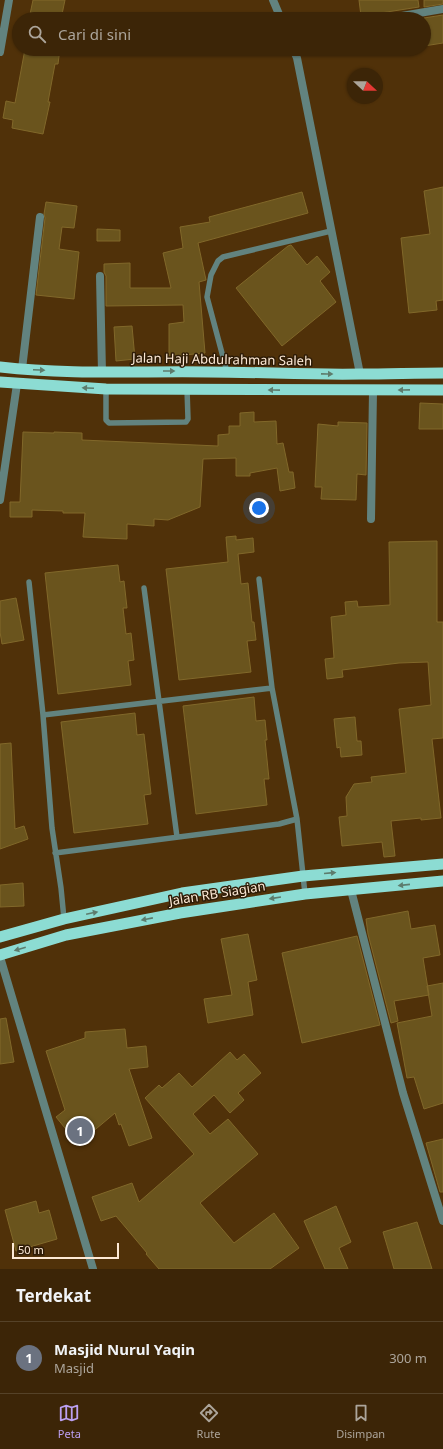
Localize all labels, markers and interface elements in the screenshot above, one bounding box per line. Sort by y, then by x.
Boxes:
search box [12,12,431,56]
icon: search [26,23,48,45]
text: Cari di sini [58,24,131,44]
north arrow [347,68,383,104]
street label: Jalan Haji Abdulrahman Saleh [130,348,312,370]
one-way arrow [33,367,45,374]
one-way arrow [163,368,176,374]
one-way arrow [321,371,334,377]
one-way arrow [82,385,94,392]
one-way arrow [267,387,280,393]
one-way arrow [397,387,410,393]
your location [249,498,269,518]
one-way arrow [324,870,336,876]
street label: Jalan RB Siagian [166,877,266,910]
one-way arrow [398,882,410,888]
one-way arrow [269,895,281,901]
one-way arrow [86,909,98,915]
one-way arrow [141,917,153,923]
one-way arrow [14,946,26,952]
pin: 1 [67,1116,93,1146]
scale bar [12,1241,119,1260]
text: 50 m [18,1242,44,1257]
text: Terdekat [16,1284,91,1307]
text: Masjid Nurul Yaqin [54,1339,195,1359]
text: 1 [25,1349,33,1367]
text: 300 m [389,1349,427,1367]
text: Masjid [54,1359,94,1377]
tab: Peta [58,1402,81,1441]
tab: Rute [197,1402,220,1441]
tab: Disimpan [336,1402,385,1441]

